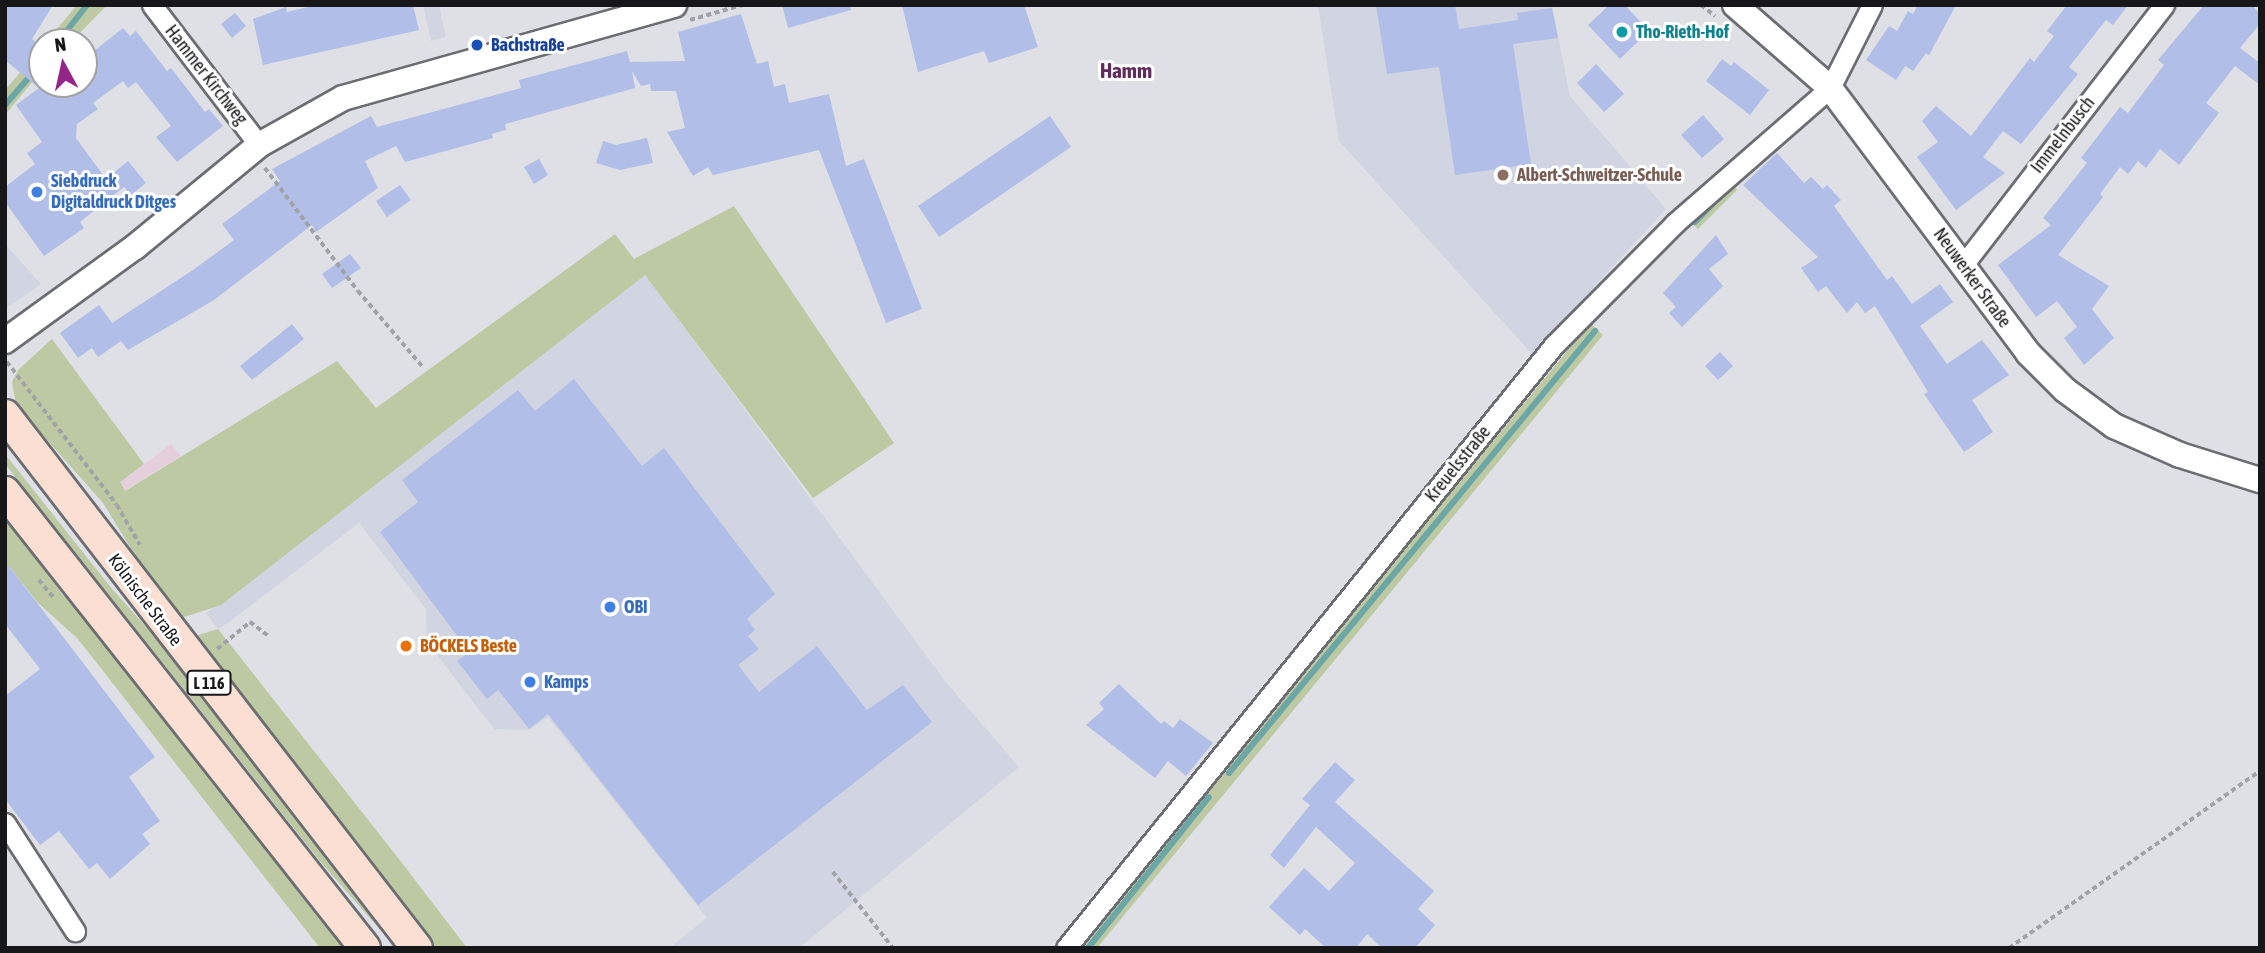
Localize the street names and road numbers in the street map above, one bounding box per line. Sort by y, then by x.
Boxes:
street label: Hammer Kirchweg [160,21,252,129]
street label: Immelnbusch [2026,92,2100,178]
street label: Neuwerker Straße [1929,224,2015,332]
street label: Kreuelsstraße [1421,422,1495,506]
street label: Kölnische Straße [103,550,187,650]
road number: L 116 [186,670,232,696]

